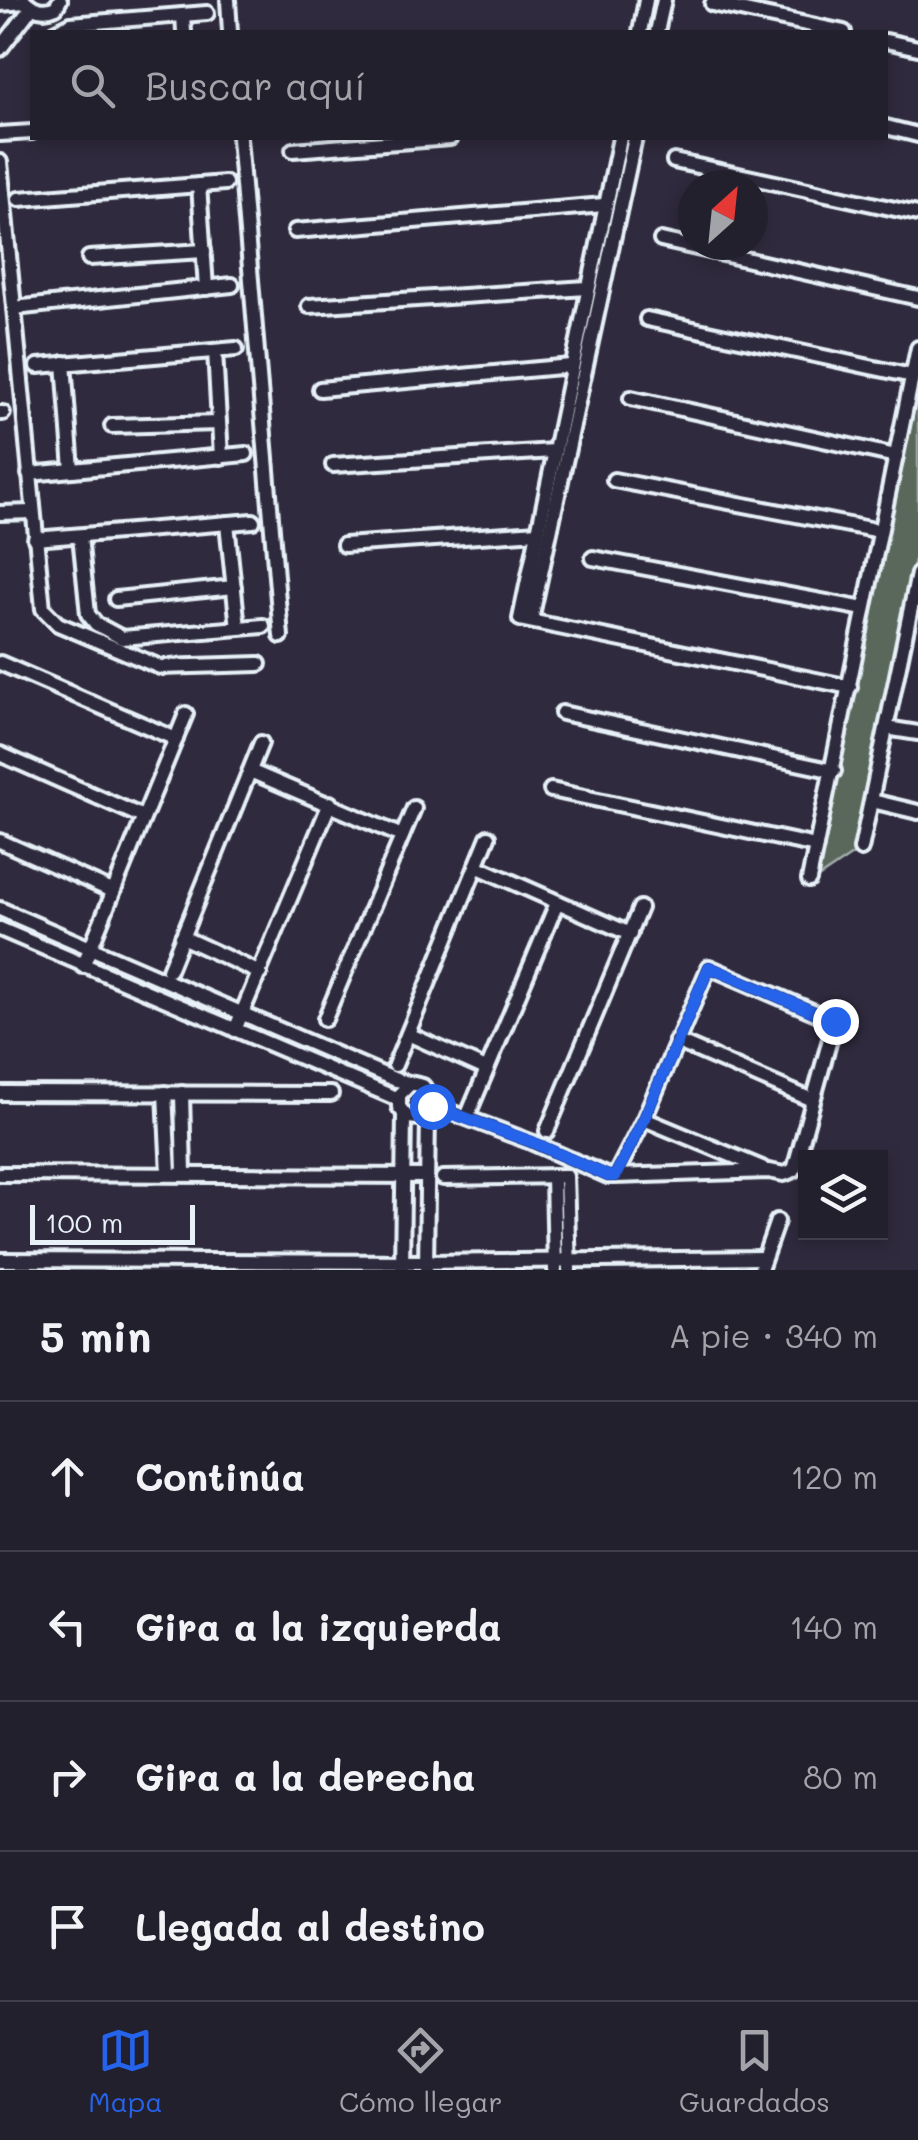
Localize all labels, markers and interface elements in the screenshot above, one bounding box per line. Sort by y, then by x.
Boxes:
search box [30,30,888,140]
icon: search [65,58,120,113]
text: Buscar aquí [145,60,366,110]
north arrow [678,170,768,260]
route end [813,999,859,1045]
route start [410,1084,456,1130]
map controls [798,1150,888,1240]
button: layers [798,1150,888,1240]
scale bar [30,1200,195,1244]
text: 100 m [45,1204,123,1240]
text: 5 min [40,1308,151,1363]
text: A pie · 340 m [669,1314,878,1356]
icon: ahead [40,1449,95,1504]
text: Continúa [135,1451,305,1501]
text: 120 m [790,1455,878,1497]
icon: left [40,1599,95,1654]
text: Gira a la izquierda [135,1601,501,1651]
text: 140 m [789,1605,878,1647]
icon: right [40,1749,95,1804]
text: Gira a la derecha [135,1751,475,1801]
text: 80 m [803,1755,878,1797]
icon: arrive [40,1899,95,1954]
text: Llegada al destino [135,1901,485,1951]
tab: Mapa [88,2023,163,2119]
tab: Cómo llegar [339,2023,503,2119]
tab: Guardados [679,2023,830,2119]

